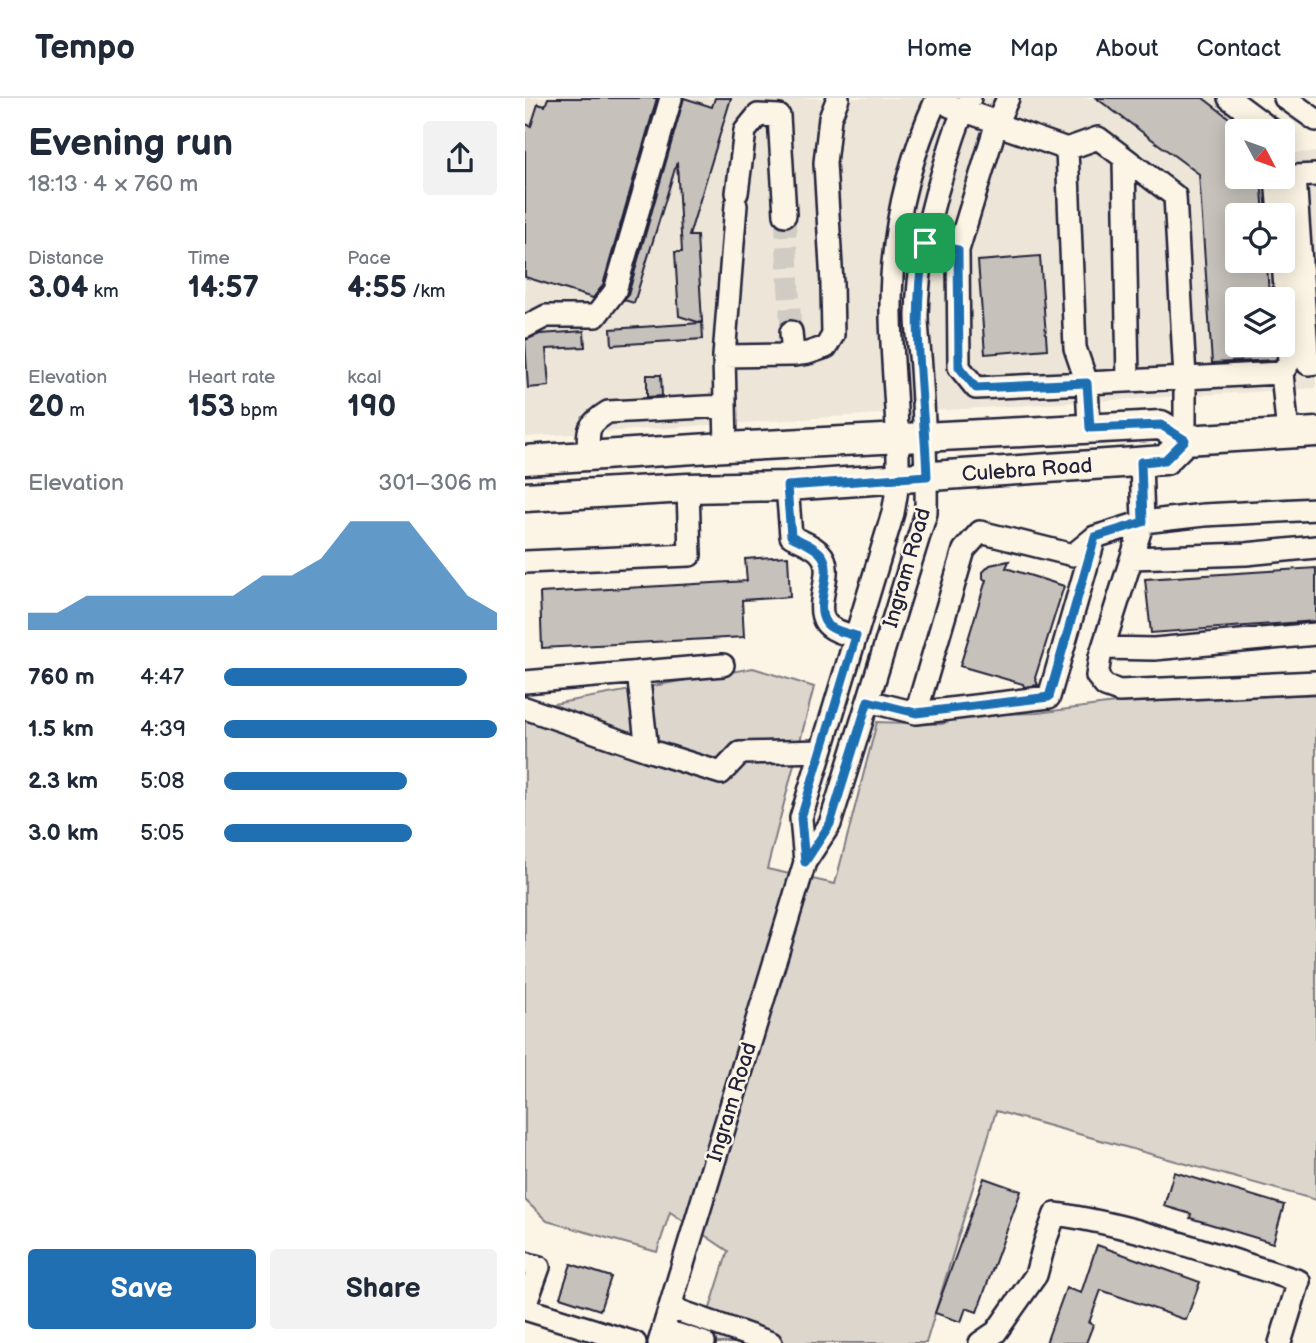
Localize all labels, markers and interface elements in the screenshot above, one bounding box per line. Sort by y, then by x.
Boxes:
text: Tempo [35,28,135,68]
text: Home [907,34,972,63]
text: Map [1010,34,1058,63]
text: About [1096,34,1158,63]
text: Contact [1196,34,1281,63]
north arrow [1225,119,1295,189]
map controls [1225,119,1295,357]
text: Evening run [28,121,233,166]
button: share [423,121,497,195]
text: 18:13 · 4 × 760 m [28,170,198,198]
button: locate [1225,203,1295,273]
pin [895,213,955,273]
icon: arrive [906,224,944,262]
text: Distance [28,247,104,270]
text: Time [188,247,230,270]
text: Pace [347,247,391,270]
text: 3.04 [28,270,88,306]
text: 14:57 [188,270,259,306]
text: 4:55 [347,270,407,306]
text: km [88,280,119,303]
text: /km [407,280,446,303]
button: layers [1225,287,1295,357]
text: Elevation [28,366,107,389]
text: Heart rate [188,366,275,389]
text: kcal [347,366,381,389]
text: 20 [28,389,64,425]
text: 153 [188,389,235,425]
text: 190 [347,389,396,425]
text: m [64,399,85,422]
text: bpm [235,399,278,422]
street label: Culebra Road [961,453,1093,487]
text: Elevation [28,469,124,497]
text: 301–306 m [378,469,497,497]
street label: Ingram Road [878,505,936,631]
text: 760 m [28,663,95,691]
text: 4:47 [140,663,184,691]
text: 1.5 km [28,715,94,743]
text: 4:39 [140,715,186,743]
text: 2.3 km [28,767,98,795]
text: 5:08 [140,767,185,795]
text: 3.0 km [28,819,99,847]
text: 5:05 [140,819,185,847]
street label: Ingram Road [702,1039,762,1165]
button: Save [28,1249,256,1329]
button: Share [270,1249,497,1329]

